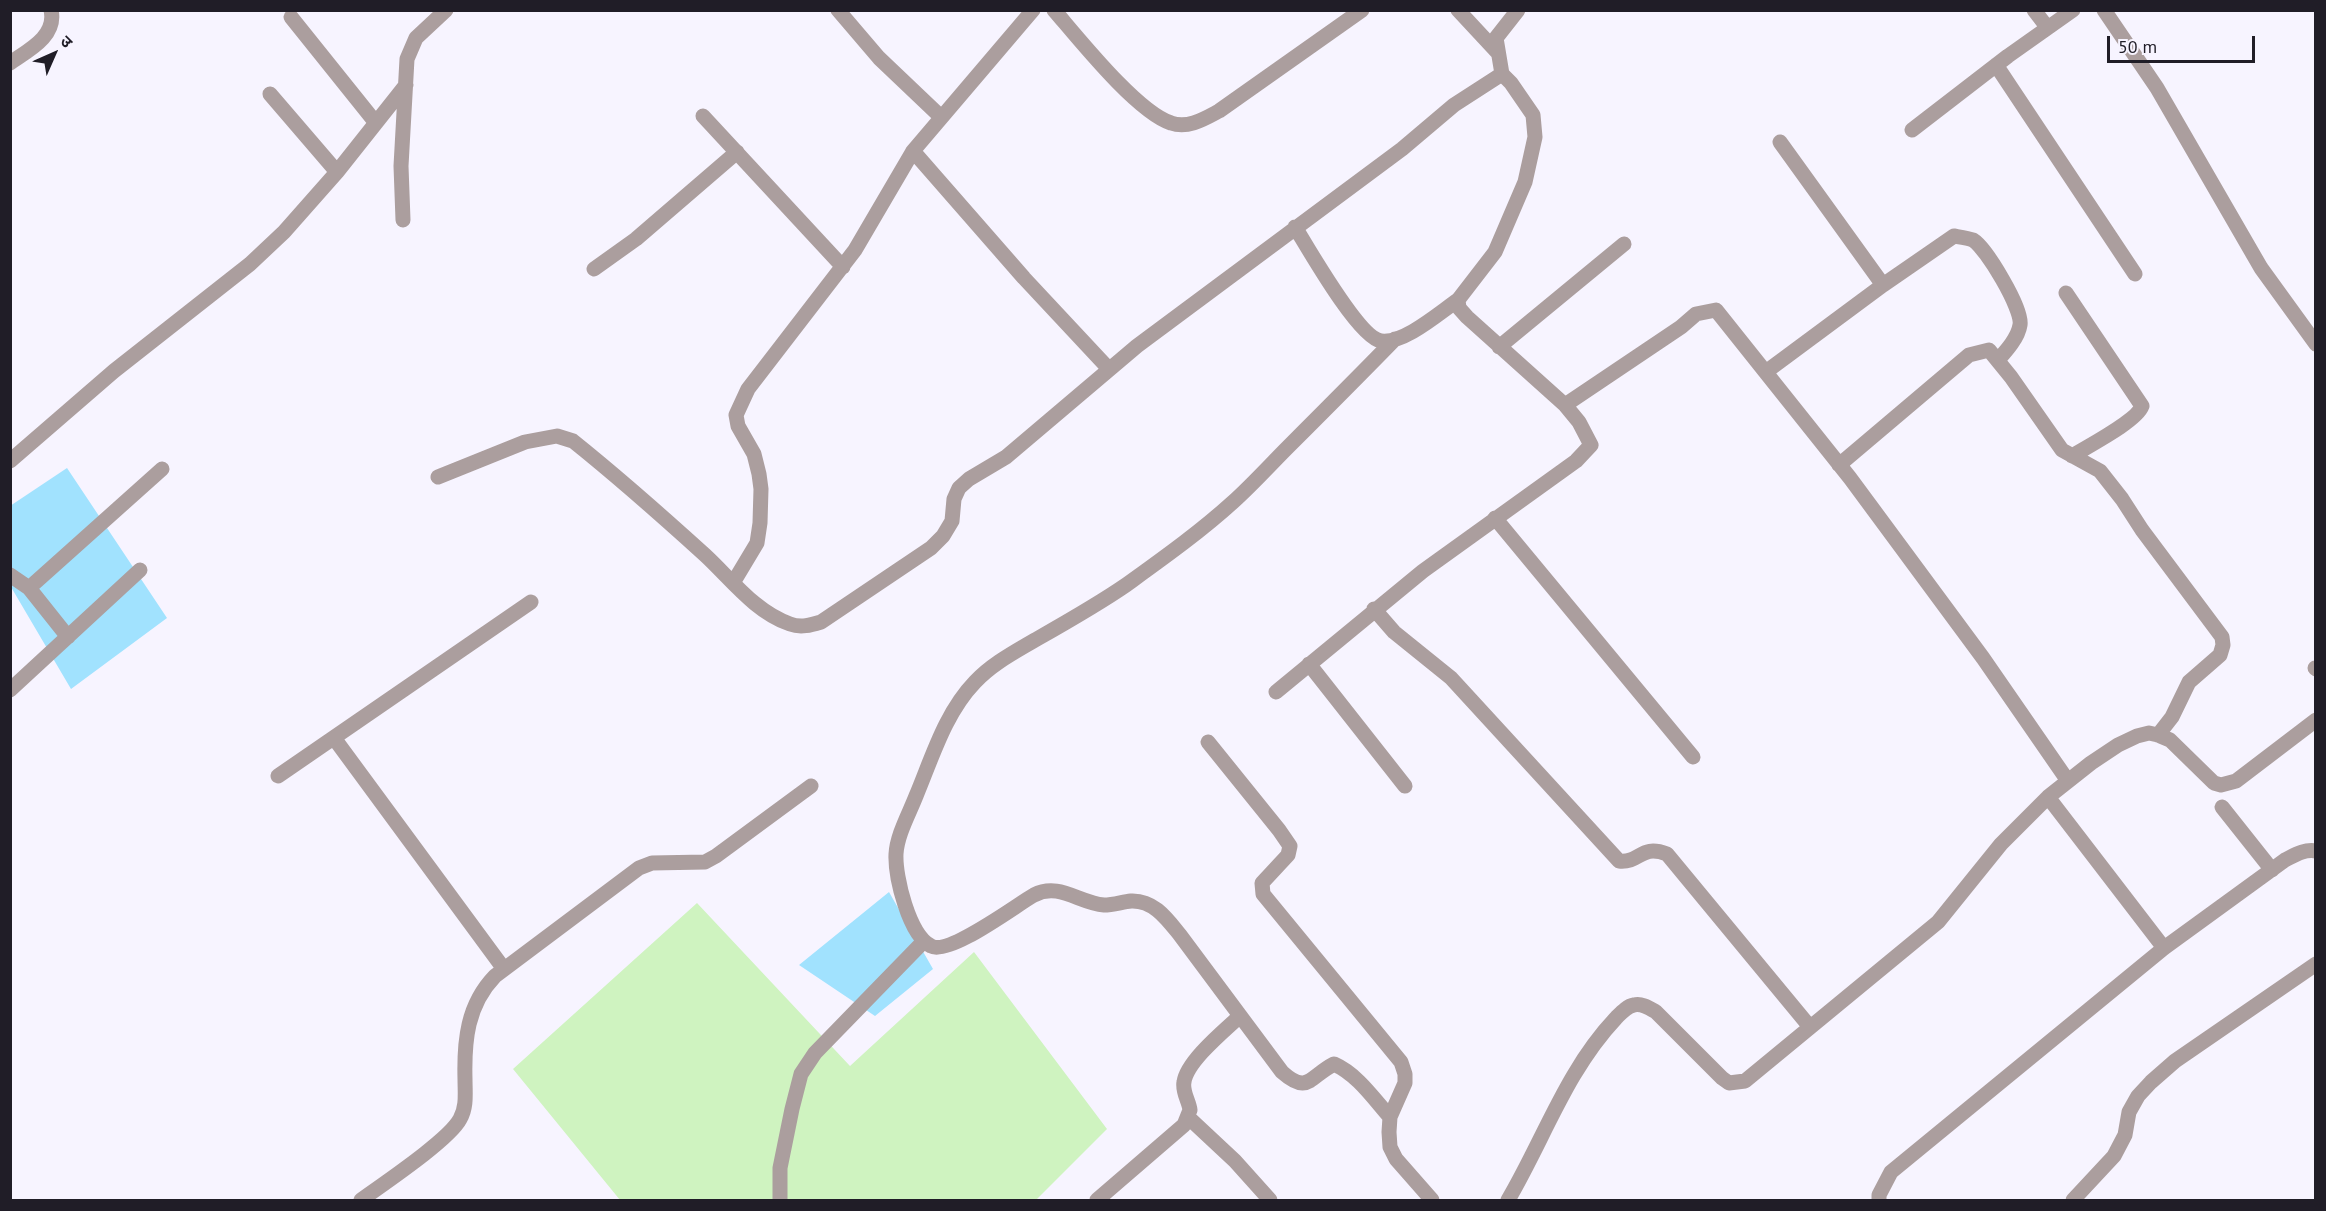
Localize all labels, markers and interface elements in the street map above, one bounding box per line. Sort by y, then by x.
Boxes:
north arrow [24,24,84,84]
scale bar [2110,24,2258,62]
text: उ [56,31,77,52]
text: 50 m [2118,35,2157,58]

